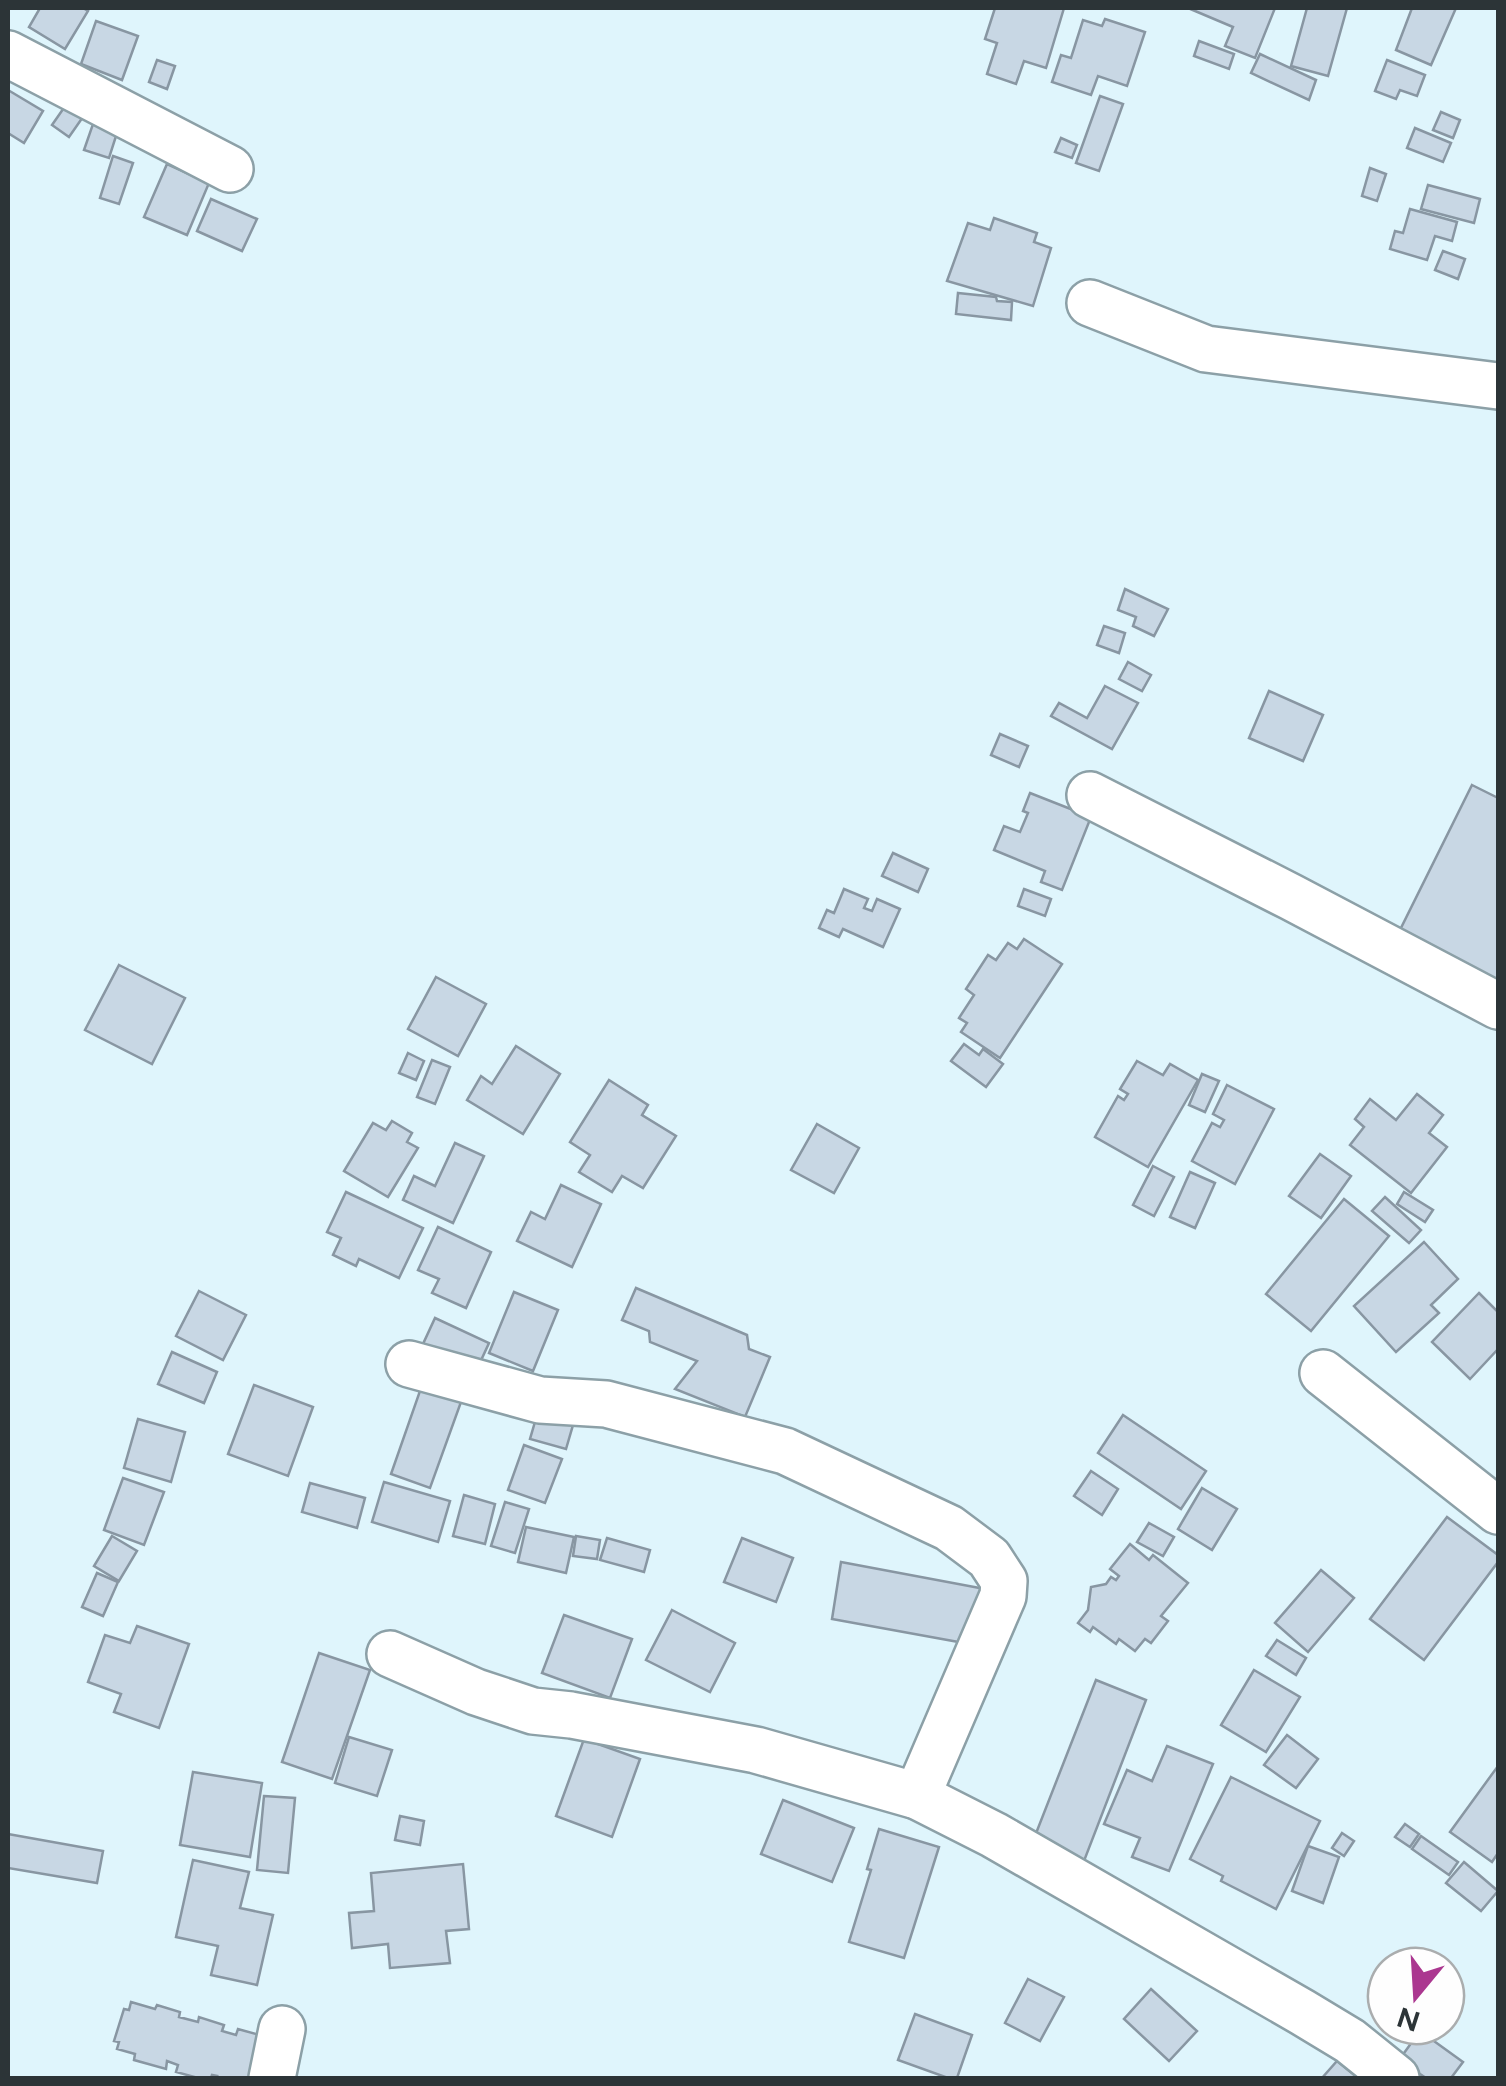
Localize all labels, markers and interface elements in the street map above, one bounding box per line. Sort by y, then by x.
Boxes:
north arrow [1366,1946,1466,2046]
text: N [1393,2000,1424,2039]

